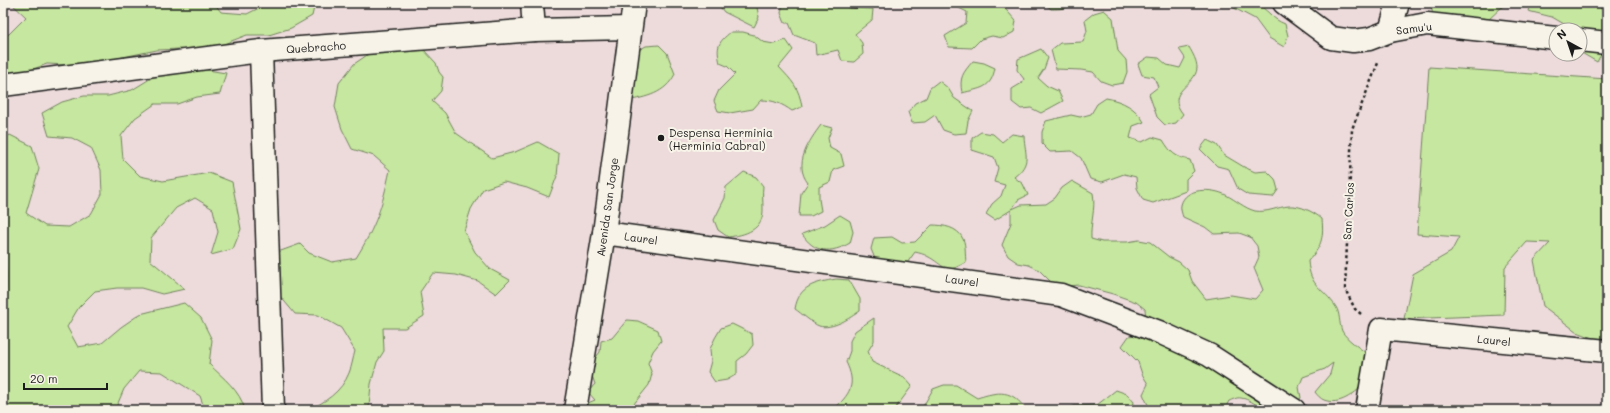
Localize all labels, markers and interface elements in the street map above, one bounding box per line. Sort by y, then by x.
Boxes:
street label: Samu'u [1395,18,1433,38]
north arrow [1548,22,1588,62]
text: N [1553,26,1569,42]
street label: Quebracho [286,37,347,57]
place label: Despensa Herminia (Herminia Cabral) [669,125,773,153]
marker: Despensa Herminia (Herminia Cabral) [656,133,666,143]
street label: Avenida San Jorge [593,156,621,258]
street label: San Carlos [1339,182,1357,240]
street label: Laurel [623,228,659,248]
street label: Laurel [944,270,980,290]
street label: Laurel [1476,331,1512,349]
scale bar [24,365,107,391]
text: 20 m [30,370,58,386]

